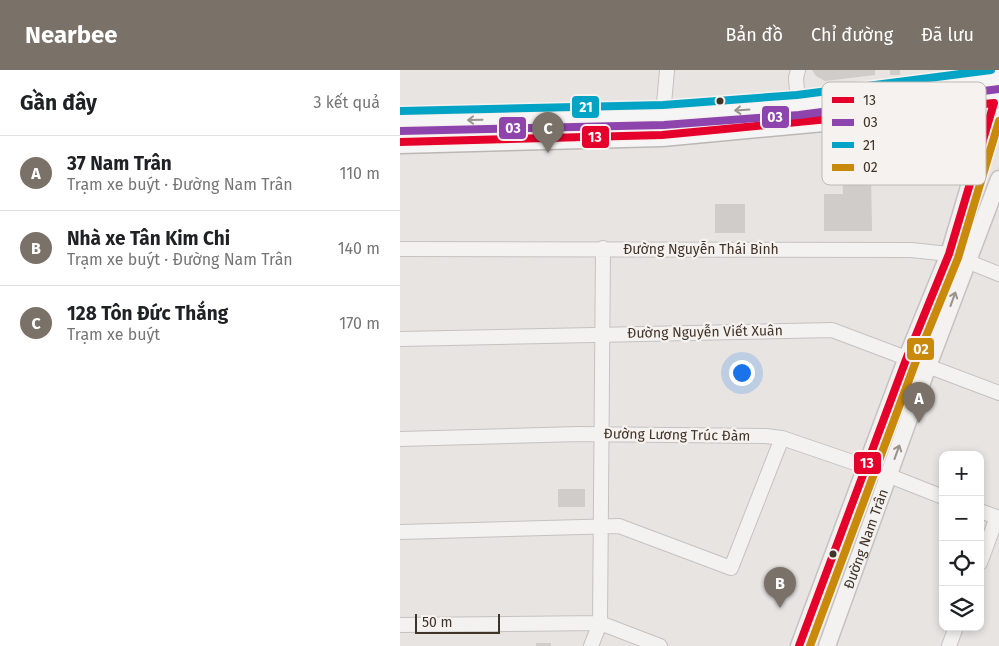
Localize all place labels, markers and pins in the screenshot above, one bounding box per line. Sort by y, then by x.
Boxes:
unlabelled marker [715,96,725,106]
pin: C [532,112,564,153]
pin: A [903,382,935,423]
unlabelled marker [828,549,838,559]
pin: B [764,567,796,608]

